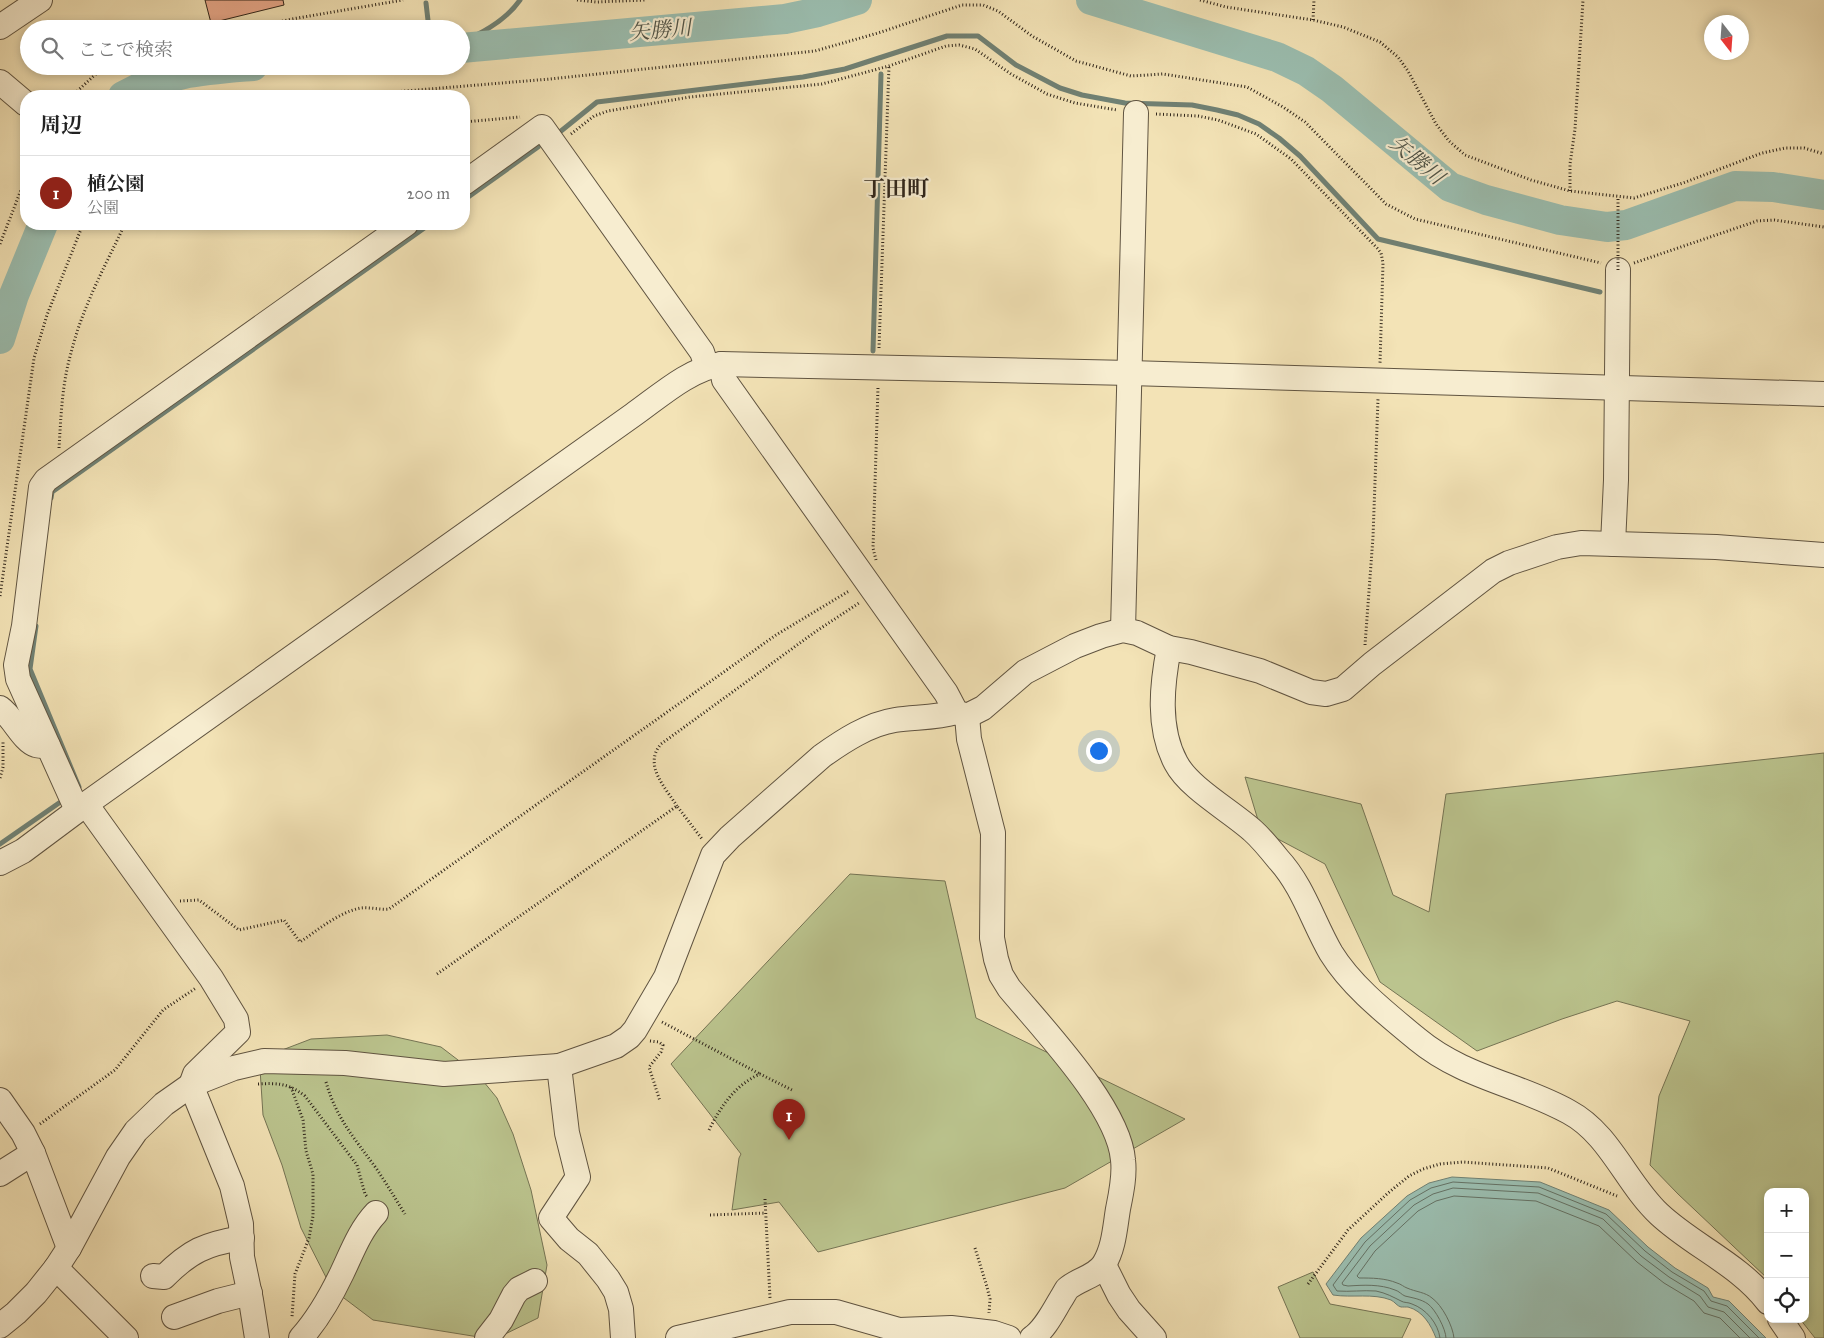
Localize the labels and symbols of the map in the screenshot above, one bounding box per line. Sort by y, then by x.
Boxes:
water label: 矢勝川 [627,14,695,46]
north arrow [1704,15,1749,60]
water label: 矢勝川 [1385,130,1451,191]
district label: 丁田町 [863,175,929,202]
your location [1086,738,1112,764]
pin: 1 [773,1099,805,1140]

